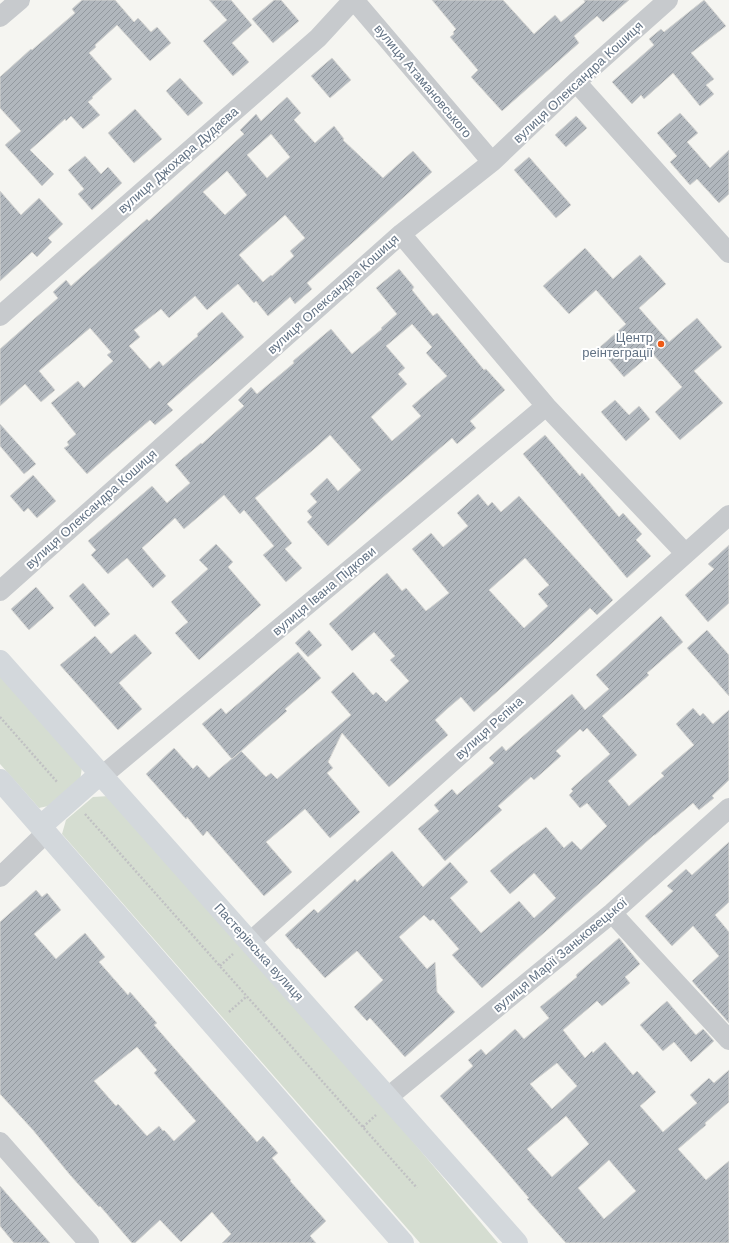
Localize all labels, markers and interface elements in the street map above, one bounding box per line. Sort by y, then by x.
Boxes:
street label: вулиця Олександра Кошиця [510,18,646,146]
street label: вулиця Атамановського [371,21,475,141]
street label: вулиця Джохара Дудаєва [115,103,242,216]
street label: вулиця Олександра Кошиця [264,231,402,357]
place label: Центр реінтеграції [582,330,653,360]
marker: Центр реінтеграції [656,339,666,349]
street label: вулиця Олександра Кошиця [22,446,160,572]
street label: вулиця Івана Підкови [269,543,379,639]
street label: вулиця Рєпіна [452,693,527,762]
street label: вулиця Марії Заньковецької [490,894,630,1015]
street label: Пастерівська вулиця [211,900,307,1004]

